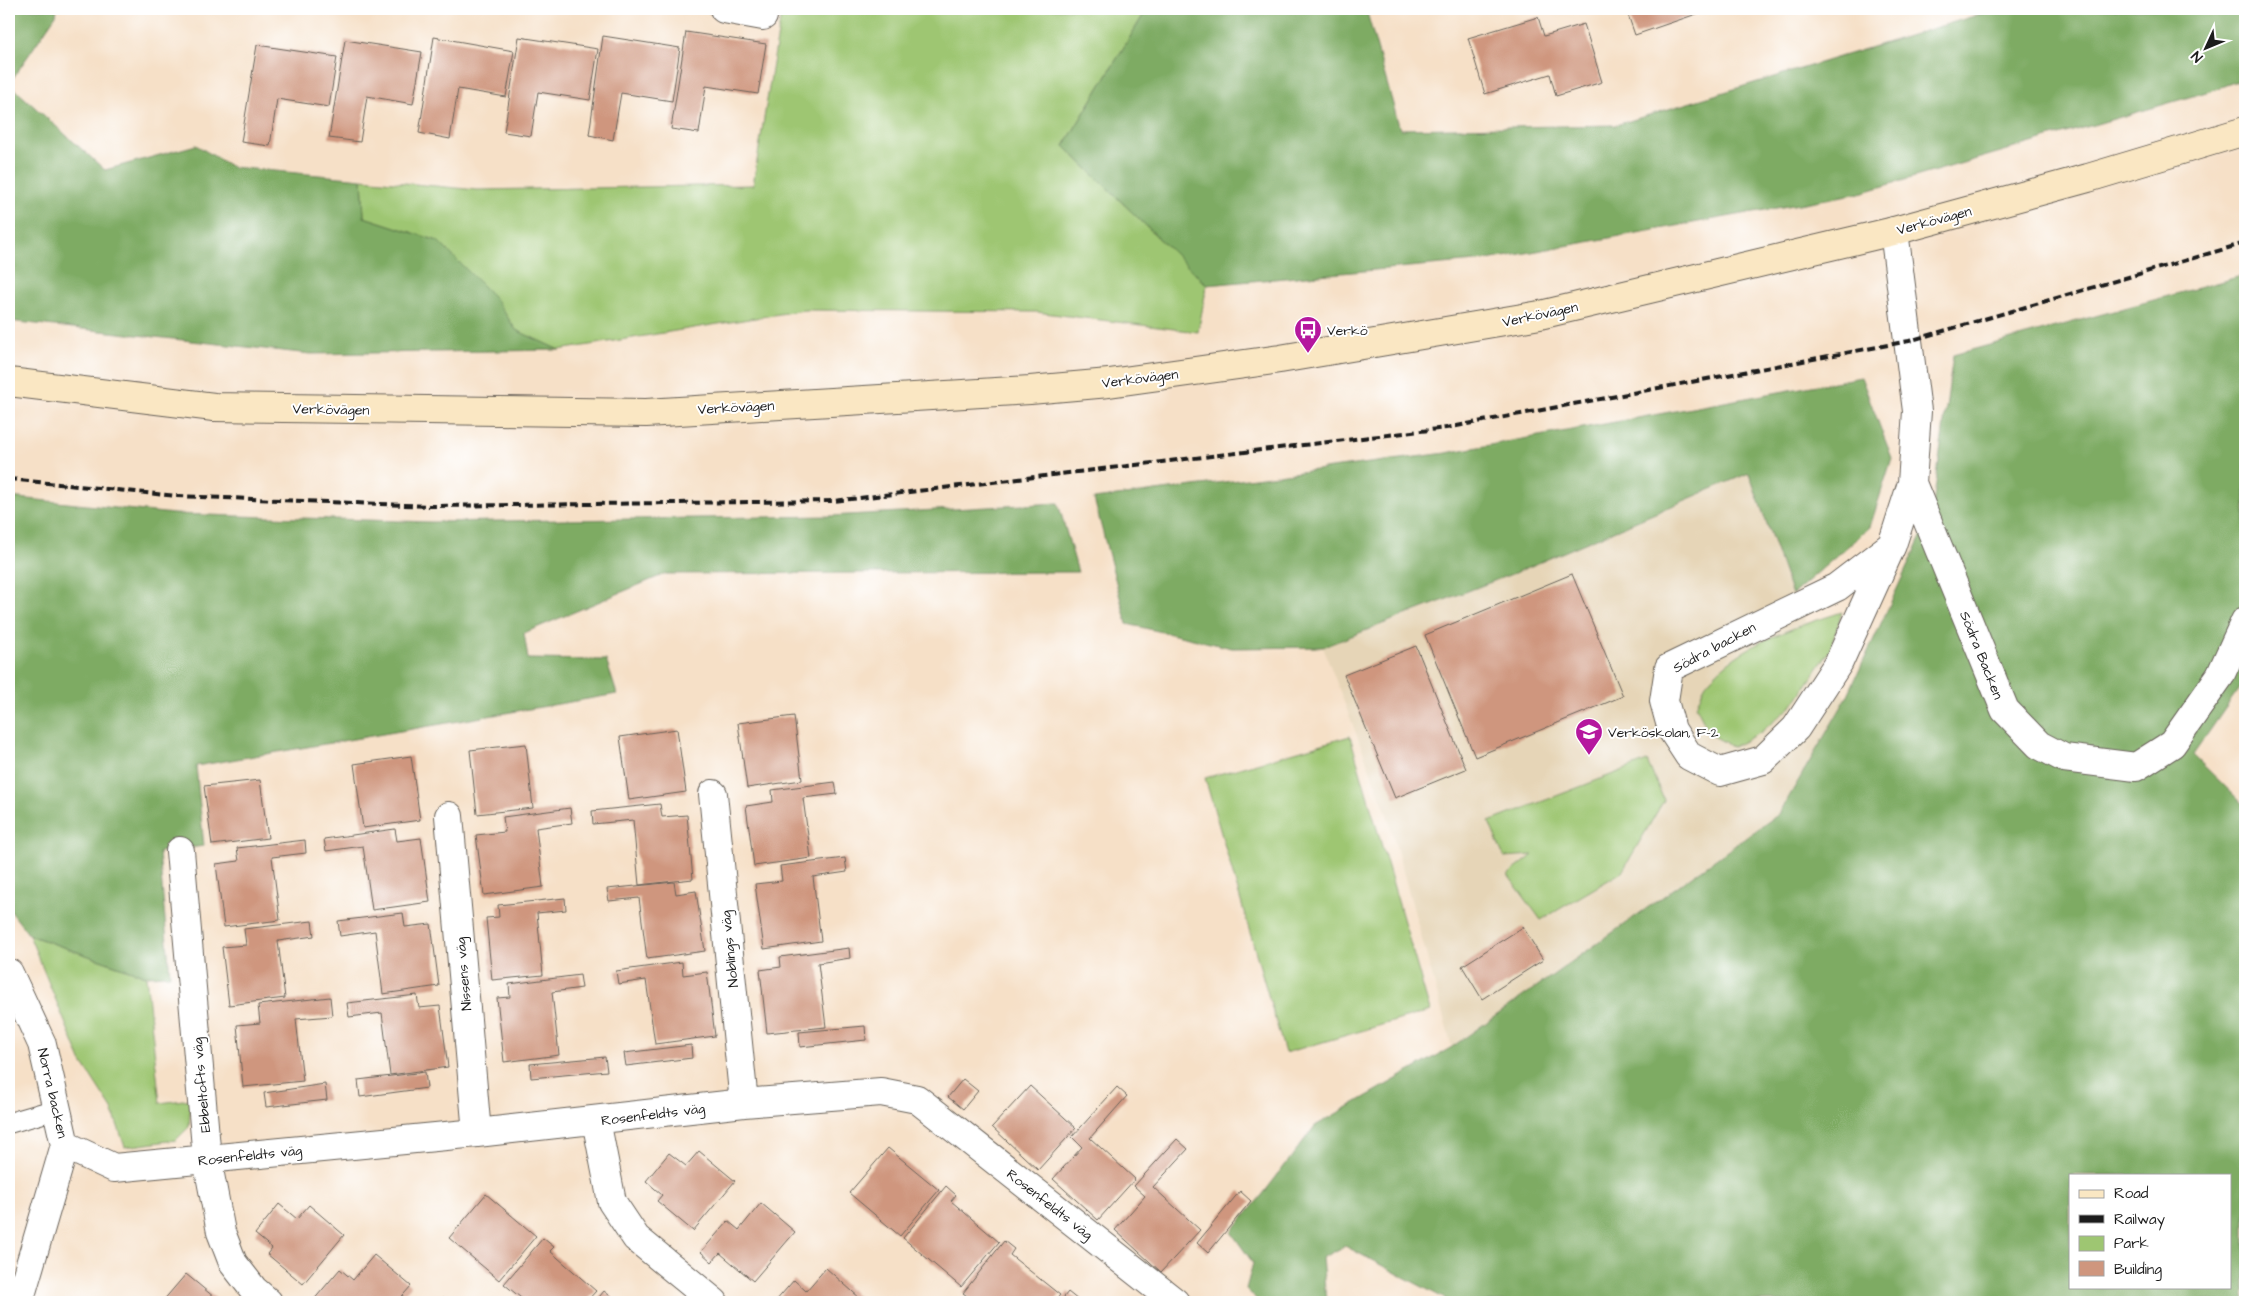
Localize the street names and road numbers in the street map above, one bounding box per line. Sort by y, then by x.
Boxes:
street label: Verkövägen [1895,201,1974,241]
street label: Verkövägen [1501,297,1580,333]
street label: Verkövägen [1101,364,1179,394]
street label: Verkövägen [697,396,775,420]
street label: Verkövägen [292,399,370,421]
street label: Södra Backen [1954,608,2008,703]
street label: Södra backen [1669,618,1760,678]
street label: Noblings väg [716,909,744,988]
street label: Nissens väg [451,936,477,1012]
street label: Ebbeltofts väg [188,1036,216,1133]
street label: Norra backen [32,1046,72,1140]
street label: Rosenfeldts väg [600,1099,706,1131]
street label: Rosenfeldts väg [197,1141,303,1171]
street label: Rosenfeldts väg [1002,1165,1097,1245]

